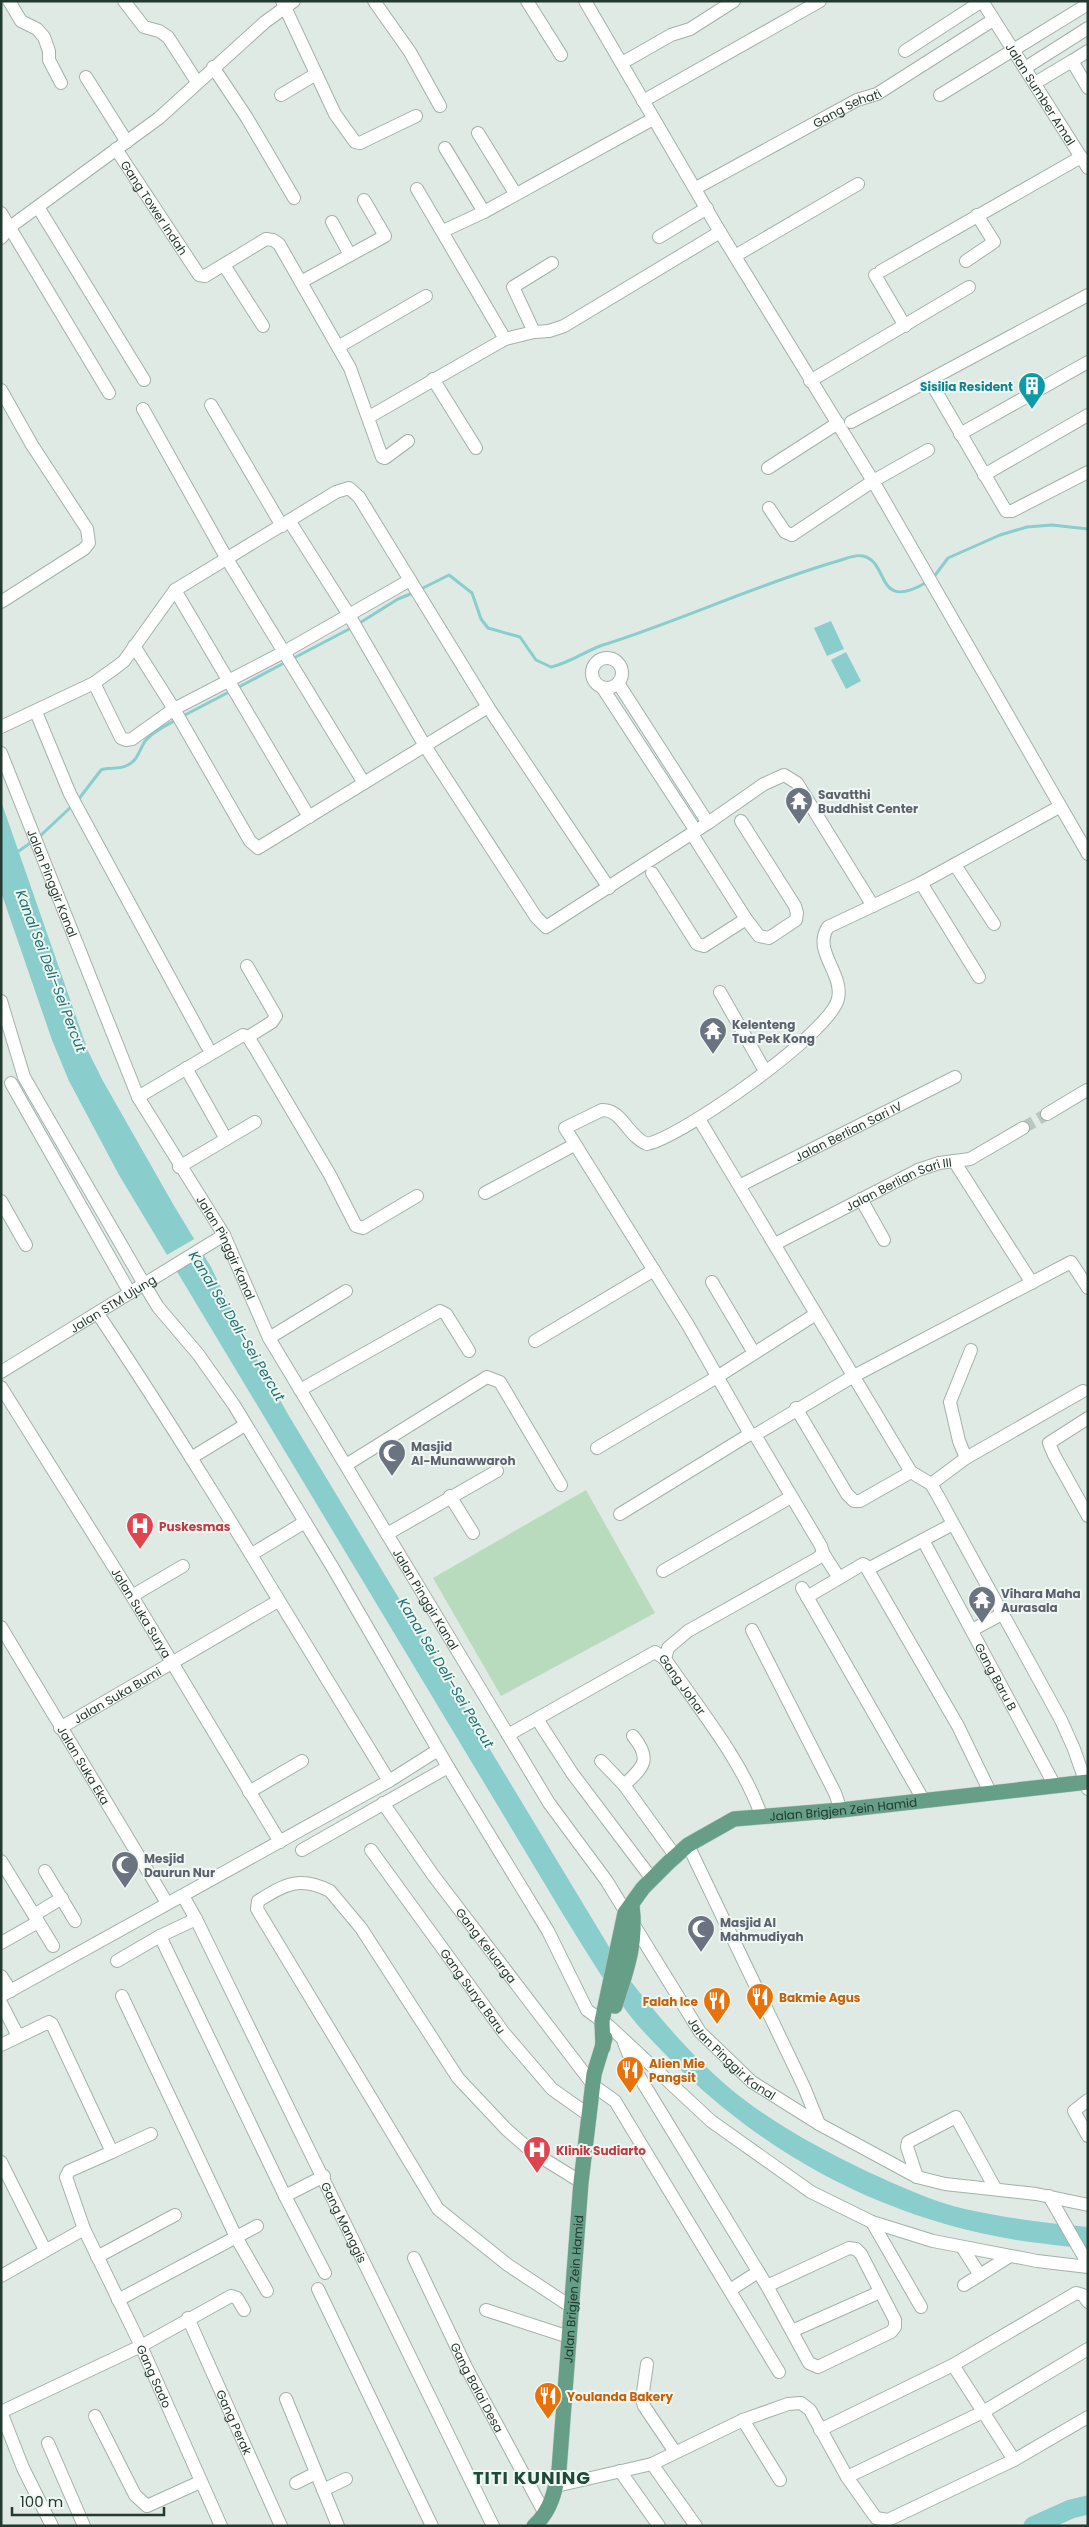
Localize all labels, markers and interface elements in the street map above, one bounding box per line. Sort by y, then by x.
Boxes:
street label: Jalan Sumber Amal [1002,39,1080,148]
street label: Gang Sehati [809,85,885,131]
street label: Gang Tower Indah [117,157,192,258]
building icon: Sisilia Resident [1017,371,1047,410]
place label: Sisilia Resident [920,378,1013,395]
temple icon: Savatthi Buddhist Center [784,786,814,825]
place label: Savatthi Buddhist Center [818,786,918,817]
street label: Jalan Pinggir Kanal [24,826,82,940]
water label: Kanal Sei Deli–Sei Percut [11,887,92,1056]
temple icon: Kelenteng Tua Pek Kong [698,1016,728,1055]
place label: Kelenteng Tua Pek Kong [732,1016,815,1047]
street label: Jalan Berlian Sari IV [792,1097,904,1165]
street label: Jalan Berlian Sari III [842,1153,953,1215]
street label: Jalan Pinggir Kanal [193,1192,260,1302]
water label: Kanal Sei Deli–Sei Percut [184,1247,290,1406]
street label: Jalan STM Ujung [66,1270,159,1336]
mosque icon: Masjid Al-Munawwaroh [377,1438,407,1477]
place label: Masjid Al-Munawwaroh [411,1438,516,1469]
hospital icon: Puskesmas [125,1511,155,1550]
place label: Puskesmas [159,1518,231,1535]
street label: Jalan Pinggir Kanal [389,1545,463,1653]
street label: Jalan Suka Surya [108,1564,176,1661]
temple icon: Vihara Maha Aurasala [967,1585,997,1624]
place label: Vihara Maha Aurasala [1001,1585,1081,1616]
water label: Kanal Sei Deli–Sei Percut [393,1594,499,1753]
street label: Gang Baru B [971,1640,1021,1714]
street label: Gang Johar [655,1651,711,1718]
street label: Jalan Suka Bumi [70,1662,164,1727]
street label: Jalan Suka Eka [54,1722,114,1808]
street label: Jalan Brigjen Zein Hamid [769,1793,918,1825]
mosque icon: Mesjid Daurun Nur [110,1850,140,1889]
place label: Mesjid Daurun Nur [144,1850,215,1881]
street label: Gang Keluarga [452,1904,521,1986]
mosque icon: Masjid Al Mahmudiyah [686,1914,716,1953]
place label: Masjid Al Mahmudiyah [720,1914,804,1945]
street label: Gang Surya Baru [437,1945,510,2037]
restaurant icon: Bakmie Agus [745,1982,775,2021]
restaurant icon: Falah Ice [702,1986,732,2025]
place label: Bakmie Agus [779,1989,861,2006]
place label: Falah Ice [643,1993,699,2010]
street label: Jalan Pinggir Kanal [684,2014,779,2103]
restaurant icon: Alien Mie Pangsit [615,2055,645,2094]
place label: Alien Mie Pangsit [649,2055,706,2086]
hospital icon: Klinik Sudiarto [522,2135,552,2174]
place label: Klinik Sudiarto [556,2142,646,2159]
street label: Gang Manggis [317,2179,371,2266]
street label: Jalan Brigjen Zein Hamid [559,2214,587,2364]
street label: Gang Balai Desa [447,2339,508,2435]
street label: Gang Sado [133,2342,176,2411]
restaurant icon: Youlanda Bakery [533,2381,563,2420]
street label: Gang Perak [213,2387,257,2458]
place label: Youlanda Bakery [567,2388,673,2405]
district label: TITI KUNING [473,2465,591,2490]
scale bar [12,2484,165,2516]
text: 100 m [20,2491,63,2512]

